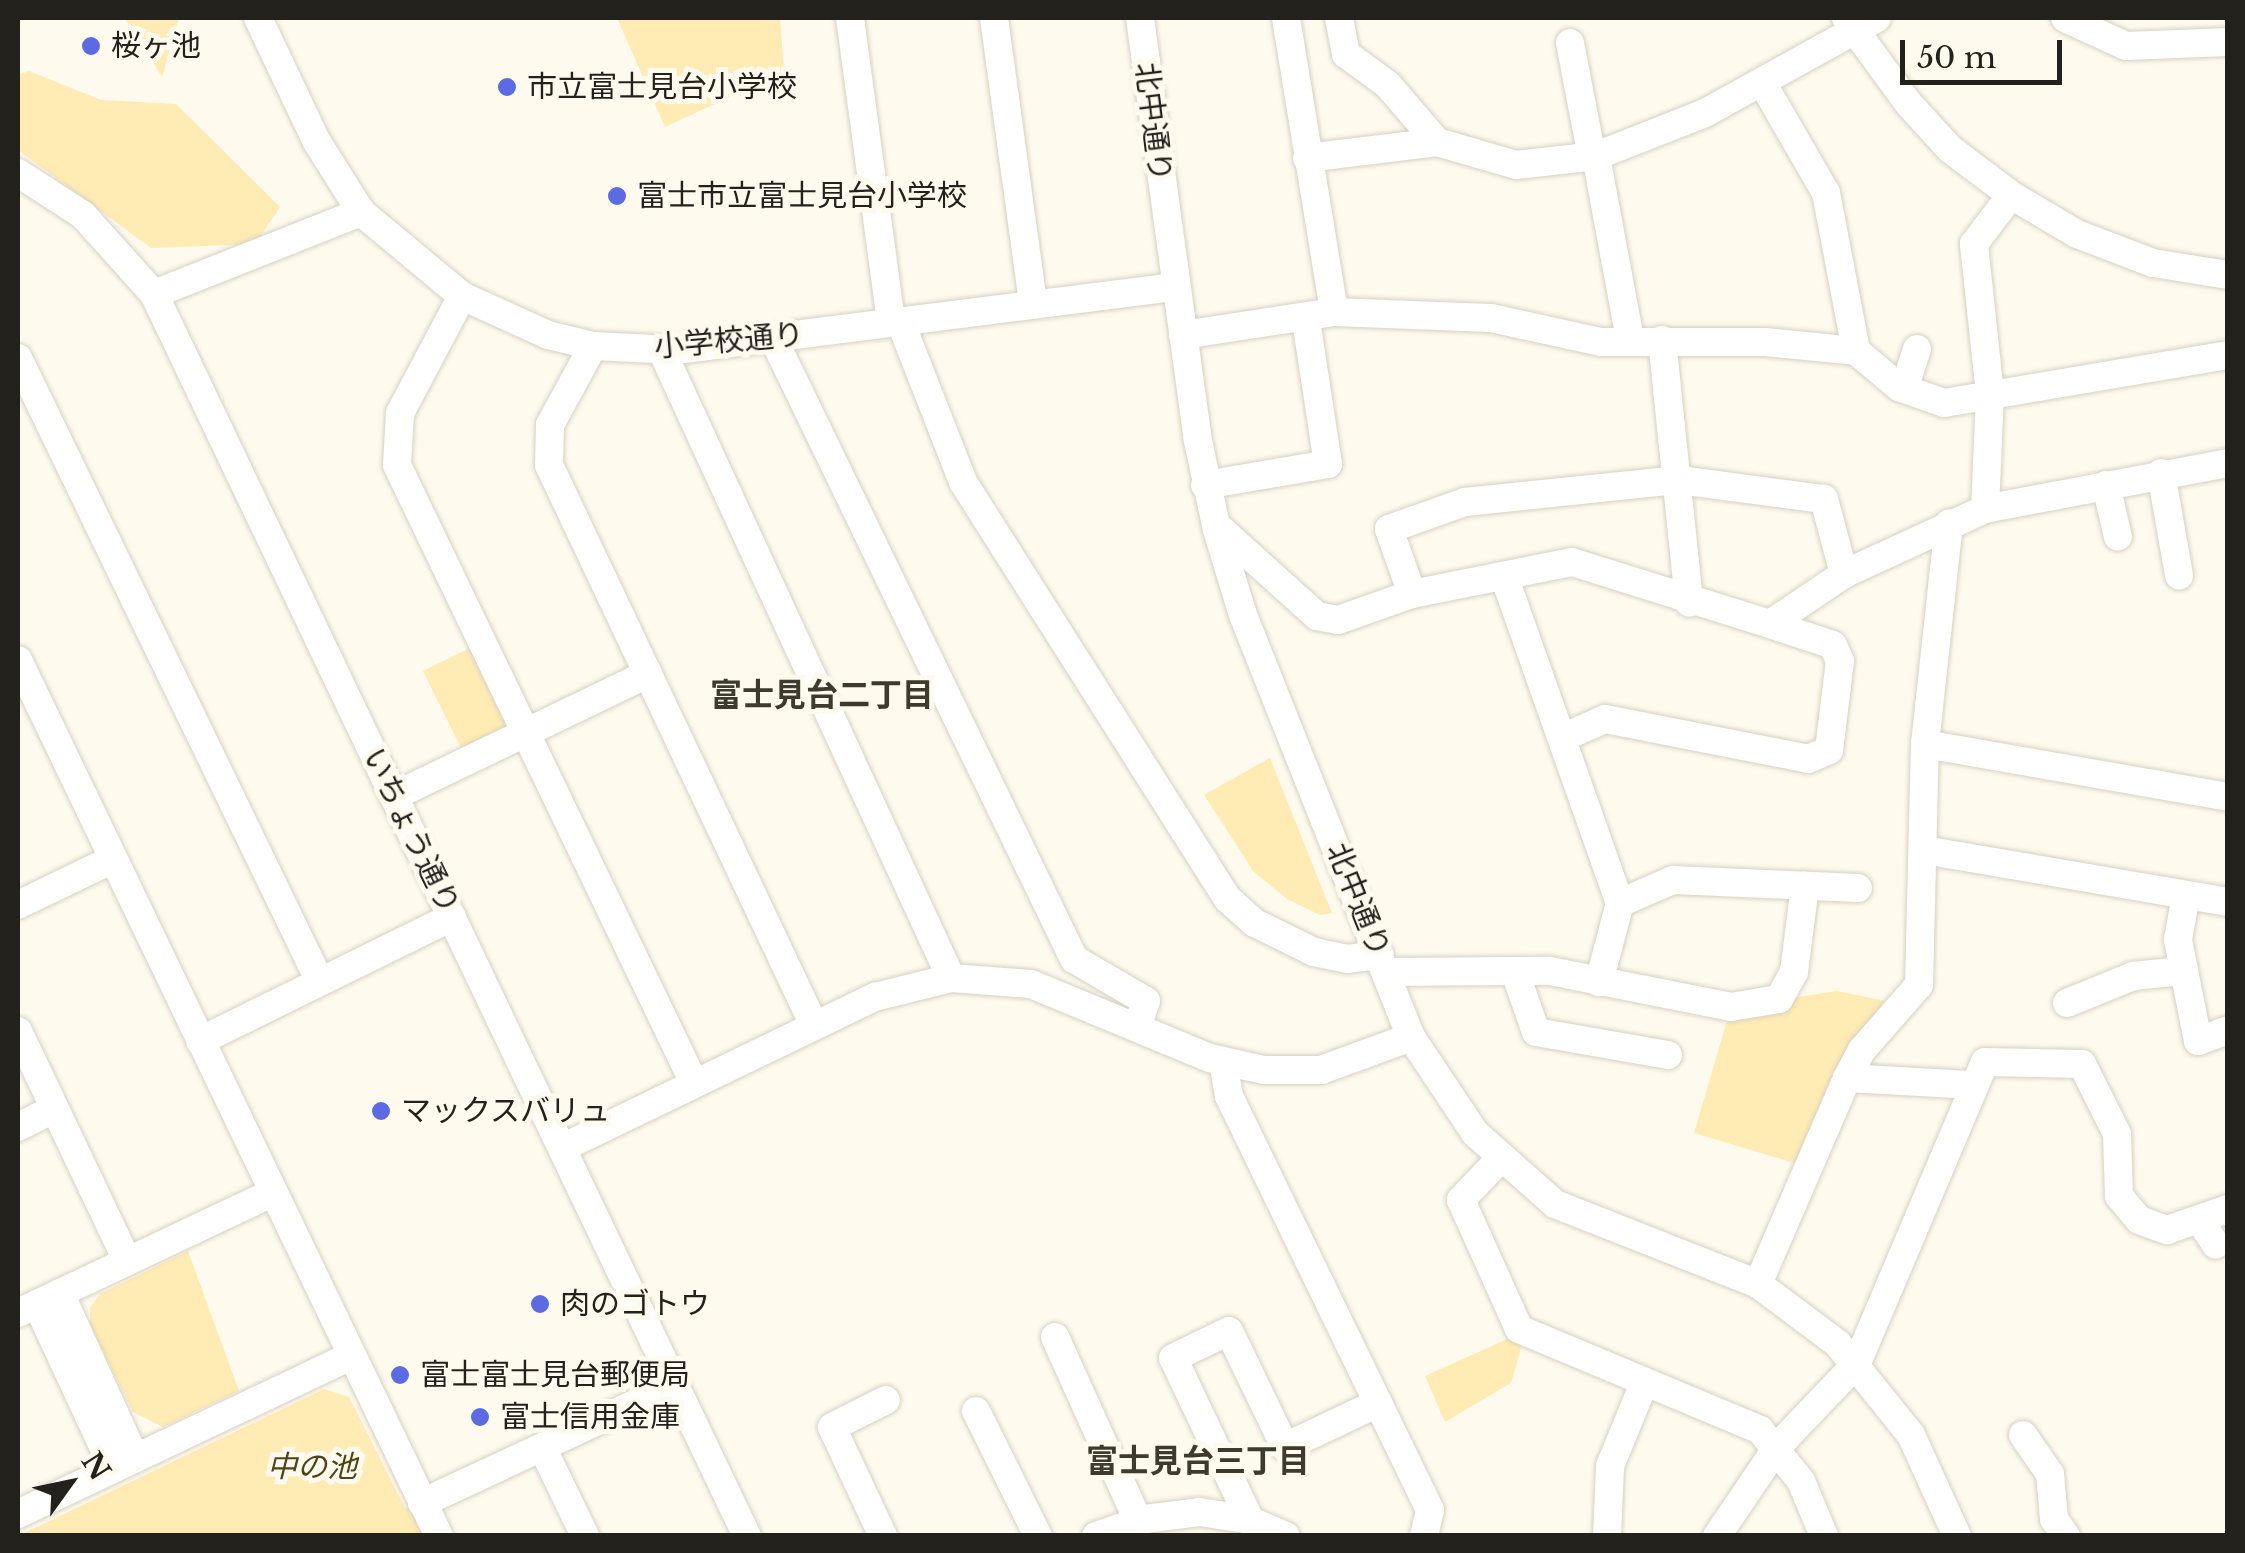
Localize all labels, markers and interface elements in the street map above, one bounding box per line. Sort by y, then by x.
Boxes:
scale bar [1905,20,2068,82]
place label: 桜ヶ池 [111,28,201,64]
marker: 桜ヶ池 [80,35,102,57]
text: 50 m [1917,39,1996,76]
street label: 北中通り [1128,60,1178,184]
place label: 市立富士見台小学校 [527,69,797,105]
marker: 市立富士見台小学校 [496,76,518,98]
place label: 富士市立富士見台小学校 [637,178,967,214]
marker: 富士市立富士見台小学校 [606,185,628,207]
street label: 小学校通り [653,317,805,365]
district label: 富士見台二丁目 [710,676,934,714]
street label: いちょう通り [355,742,467,920]
street label: 北中通り [1319,838,1397,962]
place label: マックスバリュ [401,1093,611,1129]
marker: マックスバリュ [370,1100,392,1122]
place label: 肉のゴトウ [560,1286,710,1322]
marker: 肉のゴトウ [529,1293,551,1315]
place label: 富士富士見台郵便局 [420,1357,690,1393]
marker: 富士富士見台郵便局 [389,1364,411,1386]
place label: 富士信用金庫 [500,1399,680,1435]
marker: 富士信用金庫 [469,1406,491,1428]
north arrow [20,1433,120,1533]
district label: 富士見台三丁目 [1086,1442,1310,1480]
text: N [74,1446,117,1487]
park label: 中の池 [267,1449,357,1485]

